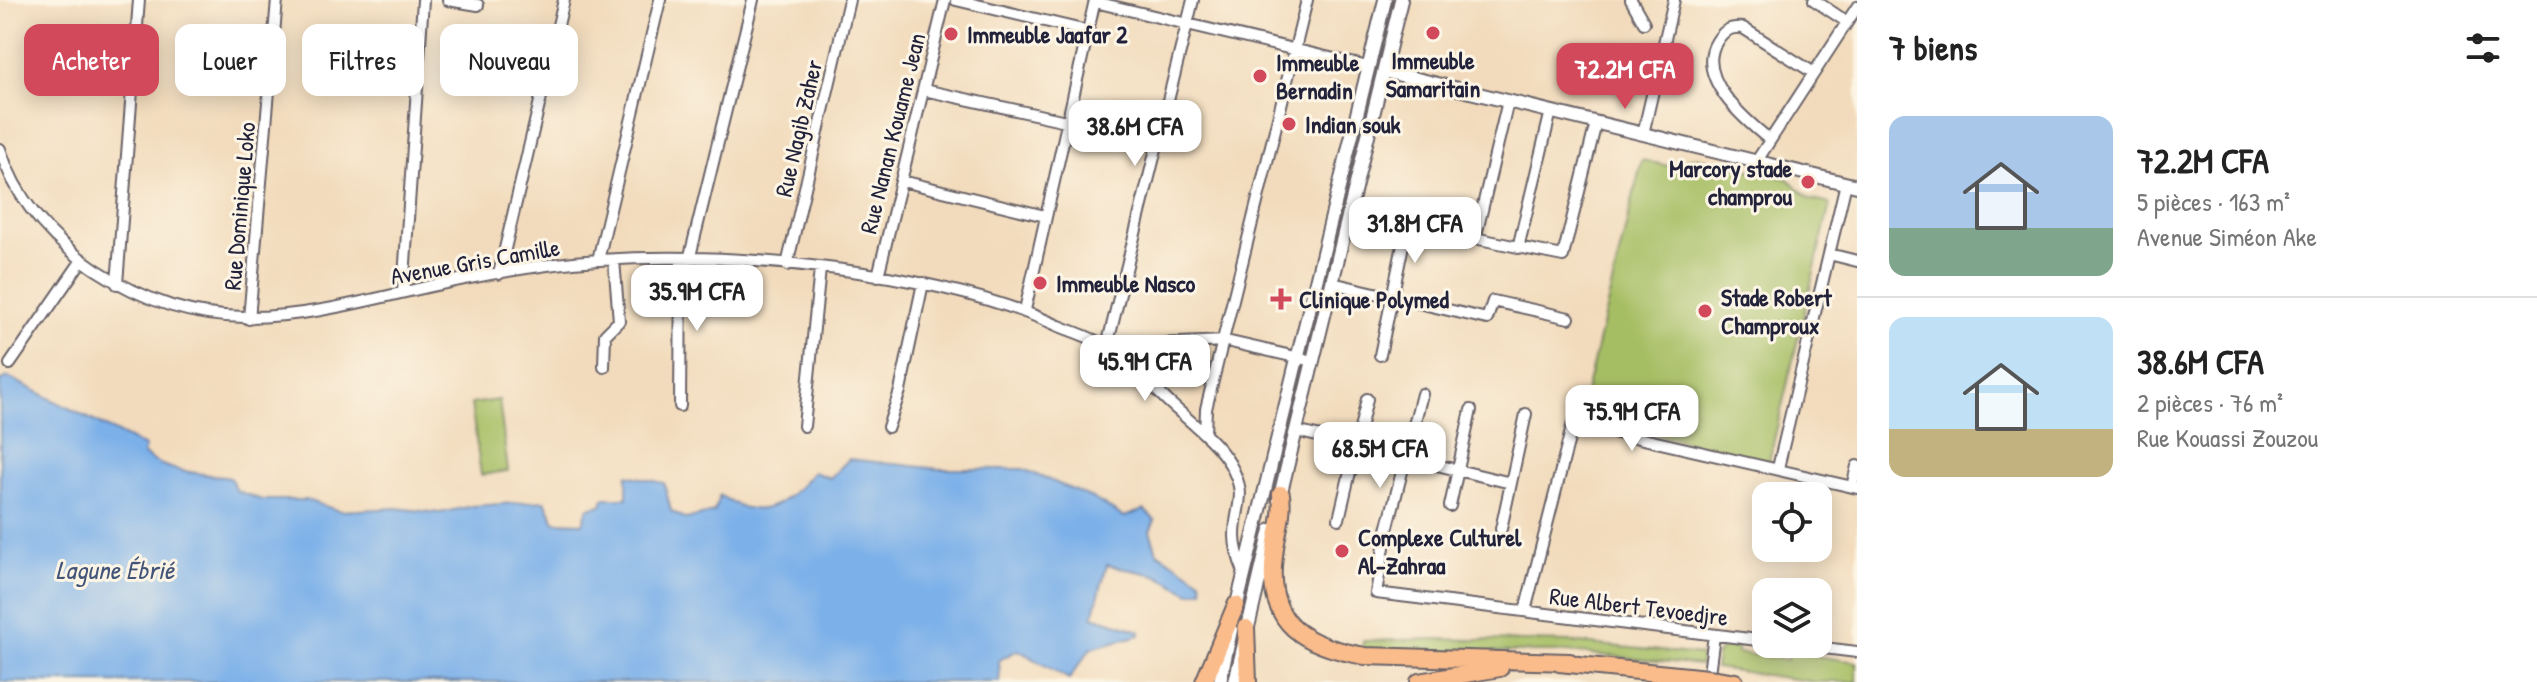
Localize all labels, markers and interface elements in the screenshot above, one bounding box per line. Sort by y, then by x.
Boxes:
place label: Immeuble Jaafar 2 [967,18,1128,50]
chip: Acheter [24,24,159,96]
chip: Louer [175,24,286,96]
chip: Filtres [302,24,424,96]
chip: Nouveau [440,24,578,96]
marker: Immeuble Samaritain [1424,24,1442,42]
marker: Immeuble Jaafar 2 [942,25,960,43]
text: 7 biens [1889,25,1977,71]
icon: filters [2461,26,2505,70]
street label: Rue Nanan Kouame Jean [852,29,932,237]
pin: 72.2M CFA [1533,43,1717,111]
place label: Immeuble Samaritain [1386,44,1480,104]
place label: Immeuble Bernadin [1276,46,1360,106]
text: 72.2M CFA [1575,51,1675,86]
street label: Rue Nagib Zaher [767,56,829,200]
marker: Immeuble Bernadin [1251,67,1269,85]
pin: 38.6M CFA [1043,100,1227,168]
text: 38.6M CFA [1087,108,1183,143]
place label: Indian souk [1305,108,1401,140]
marker: Indian souk [1280,115,1298,133]
street label: Rue Dominique Loko [216,120,262,291]
text: 72.2M CFA [2137,138,2269,184]
icon: home [1953,148,2049,244]
place label: Marcory stade champrou [1669,152,1792,213]
marker: Marcory stade champrou [1799,173,1817,191]
text: 5 pièces · 163 m² [2137,184,2290,219]
pin: 31.8M CFA [1323,197,1507,265]
text: 31.8M CFA [1367,205,1463,240]
text: Avenue Siméon Ake [2137,219,2317,254]
street label: Avenue Gris Camille [388,230,563,292]
pin: 35.9M CFA [605,265,789,333]
place label: Immeuble Nasco [1056,267,1196,299]
text: 35.9M CFA [649,273,745,308]
marker: Immeuble Nasco [1031,274,1049,292]
place label: Stade Robert Champroux [1721,281,1832,342]
place label: Clinique Polymed [1299,283,1450,316]
marker: Clinique Polymed [1270,288,1292,310]
marker: Stade Robert Champroux [1696,302,1714,320]
pin: 45.9M CFA [1053,335,1237,403]
text: 38.6M CFA [2137,339,2264,385]
text: 45.9M CFA [1098,343,1192,378]
icon: home [1953,349,2049,445]
pin: 75.9M CFA [1540,385,1724,453]
text: 2 pièces · 76 m² [2137,385,2283,420]
text: 75.9M CFA [1583,393,1681,428]
text: Rue Kouassi Zouzou [2137,420,2318,455]
pin: 68.5M CFA [1288,422,1472,490]
text: 68.5M CFA [1332,430,1428,465]
map controls [1752,482,1832,658]
button: locate [1752,482,1832,562]
place label: Complexe Culturel Al-Zahraa [1358,521,1522,581]
marker: Complexe Culturel Al-Zahraa [1333,542,1351,560]
water label: Lagune Ébrié [56,552,176,588]
button: layers [1752,578,1832,658]
street label: Rue Albert Tevoedjre [1548,579,1730,633]

